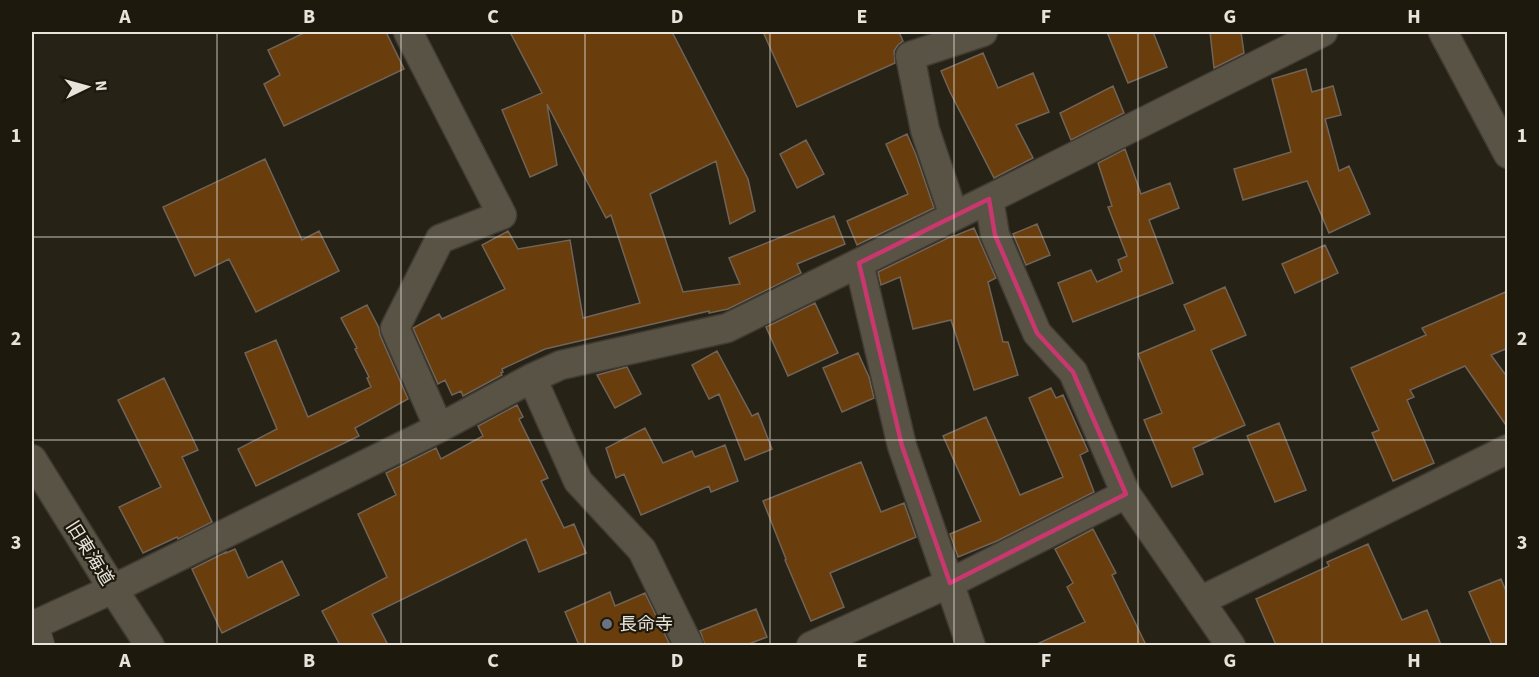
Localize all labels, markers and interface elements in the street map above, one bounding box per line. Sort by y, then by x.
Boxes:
text: A [118,3,131,31]
text: B [303,3,315,31]
text: C [487,3,499,31]
text: D [671,3,683,31]
text: E [857,3,867,31]
text: F [1041,3,1051,31]
text: G [1224,3,1236,31]
text: H [1407,3,1421,31]
north arrow [57,57,117,117]
text: N [90,80,112,92]
text: 1 [11,122,21,150]
text: 1 [1517,122,1527,150]
text: 2 [11,325,21,353]
text: 2 [1517,325,1527,353]
street label: 旧東海道 [60,516,119,590]
text: 3 [11,529,21,557]
text: 3 [1517,529,1527,557]
place label: 長命寺 [619,612,673,637]
marker: 長命寺 [600,617,614,631]
text: A [118,647,131,675]
text: B [303,647,315,675]
text: C [487,647,499,675]
text: D [671,647,683,675]
text: E [857,647,867,675]
text: F [1041,647,1051,675]
text: G [1224,647,1236,675]
text: H [1407,647,1421,675]

